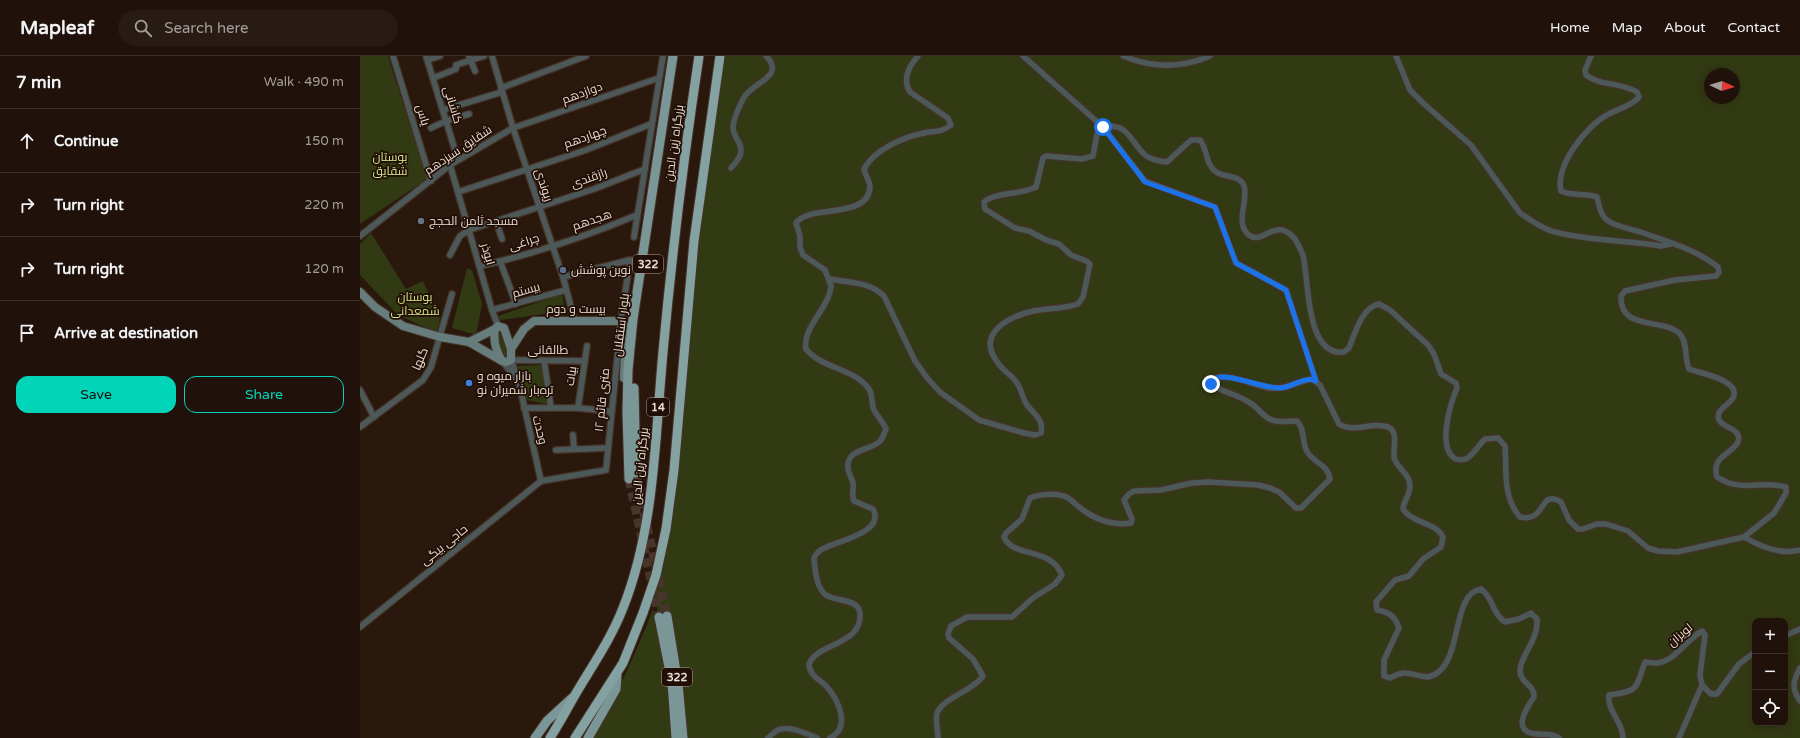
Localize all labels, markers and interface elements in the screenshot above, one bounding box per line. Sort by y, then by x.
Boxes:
search box [118,10,398,46]
text: Mapleaf [20,17,94,39]
icon: search [132,17,154,39]
text: Search here [164,19,249,37]
text: Home [1550,19,1590,36]
text: Map [1612,19,1642,36]
text: About [1664,19,1706,36]
text: Contact [1728,19,1780,36]
north arrow [1704,68,1740,104]
text: 7 min [16,72,61,93]
text: Walk · 490 m [264,74,344,90]
street label: دوازدهم [560,79,605,108]
street label: کاشانی [441,85,465,125]
street label: یاس [413,103,433,128]
street label: بزرگراه زین الدین [662,104,686,182]
route start [1094,118,1112,136]
street label: شقایق سیزدهم [422,122,495,179]
street label: چهاردهم [562,123,609,153]
icon: ahead [16,130,38,152]
text: Continue [54,132,118,150]
text: 150 m [304,133,344,149]
park label: بوستان شقایق [372,150,408,178]
street label: رازقندی [569,165,609,191]
street label: ریوندی [532,167,556,203]
icon: right [16,194,38,216]
text: Turn right [54,196,124,214]
text: 220 m [304,197,344,213]
street label: هجدهم [570,207,614,234]
place label: مسجد ثامن الحجج [429,214,518,229]
marker: مسجد ثامن الحجج [416,216,426,226]
street label: چراغی [507,231,542,255]
street label: ابوذر [478,240,498,267]
road number: 322 [633,255,663,273]
icon: right [16,258,38,280]
text: Turn right [54,260,124,278]
text: 120 m [304,261,344,277]
place label: نوین پوشش [571,263,631,279]
marker: نوین پوشش [558,265,568,275]
street label: بیستم [510,279,542,302]
park label: بوستان شمعدانی [390,290,440,318]
street label: بلوار استقلال [610,293,632,357]
street label: بیست و دوم [546,302,606,317]
icon: arrive [16,322,38,344]
text: Arrive at destination [54,324,198,342]
street label: طالقانی [528,343,568,357]
street label: گلها [409,346,431,372]
street label: بیات [563,365,579,387]
street label: ۱۲ متری قائم [592,368,613,433]
place label: بازار میوه و تره‌بار شمیران نو [477,369,554,397]
route end [1202,375,1220,393]
button: Save [16,376,176,413]
button: Share [184,376,344,413]
marker: بازار میوه و تره‌بار شمیران نو [464,378,474,388]
road number: 14 [647,398,669,416]
street label: وحدت [530,414,550,446]
street label: بزرگراه زین الدین [629,427,651,505]
street label: حاجی بیگی [418,522,470,568]
map controls [1752,618,1788,726]
button: + [1752,618,1788,654]
street label: لویزان [1665,621,1695,649]
button: − [1752,654,1788,690]
road number: 322 [662,668,692,686]
button: locate [1752,690,1788,726]

